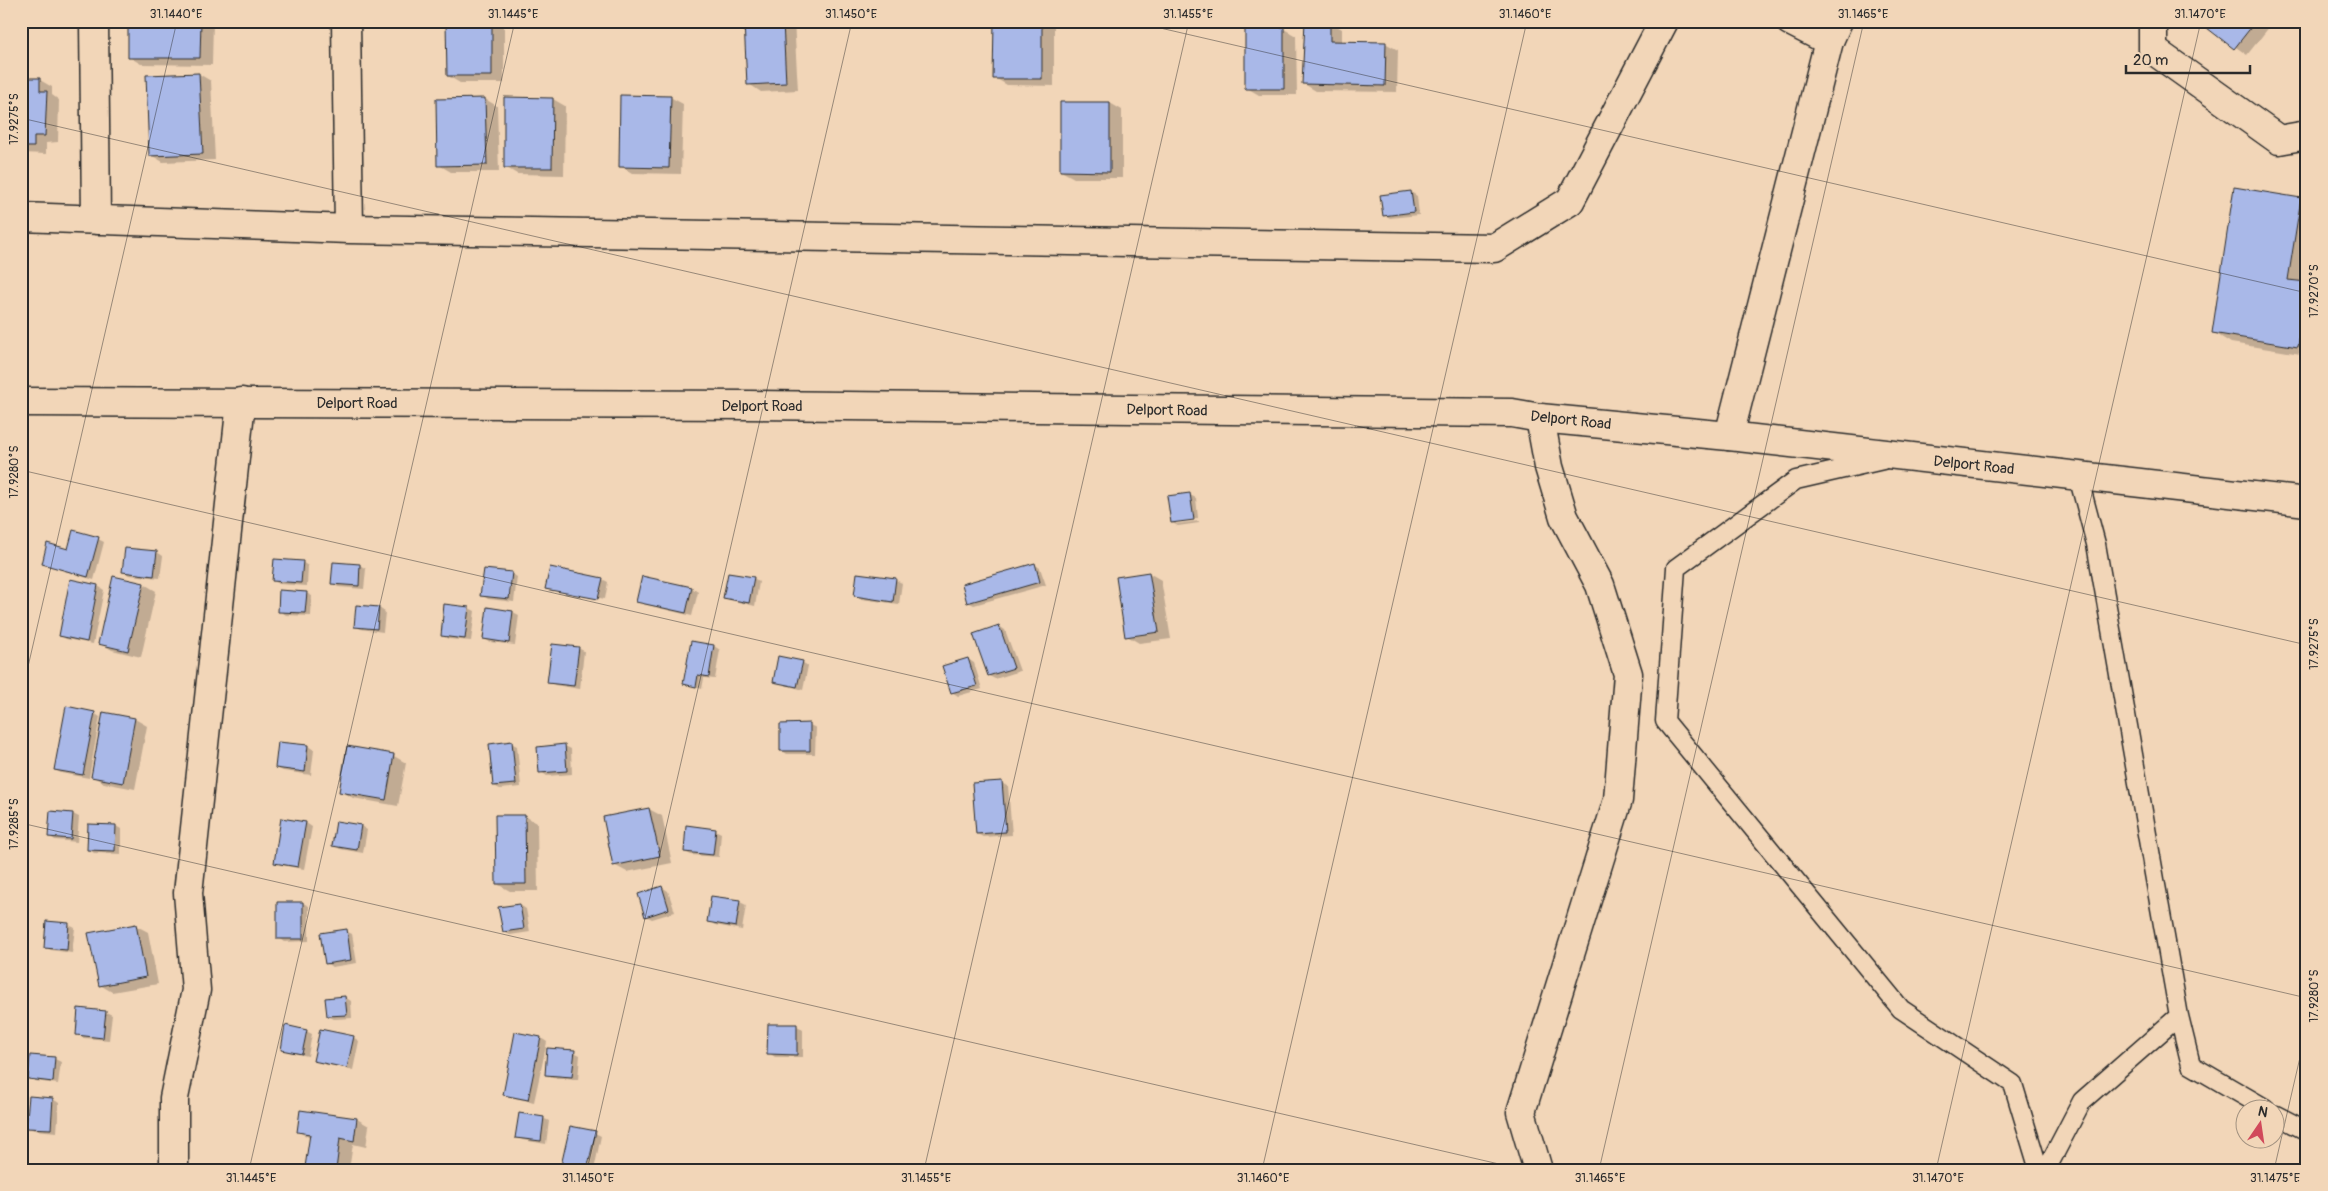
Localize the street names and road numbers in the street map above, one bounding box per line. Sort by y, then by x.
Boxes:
street label: Delport Road [316,394,398,413]
street label: Delport Road [721,397,803,416]
street label: Delport Road [1126,400,1208,421]
street label: Delport Road [1530,407,1612,434]
street label: Delport Road [1933,452,2015,479]

